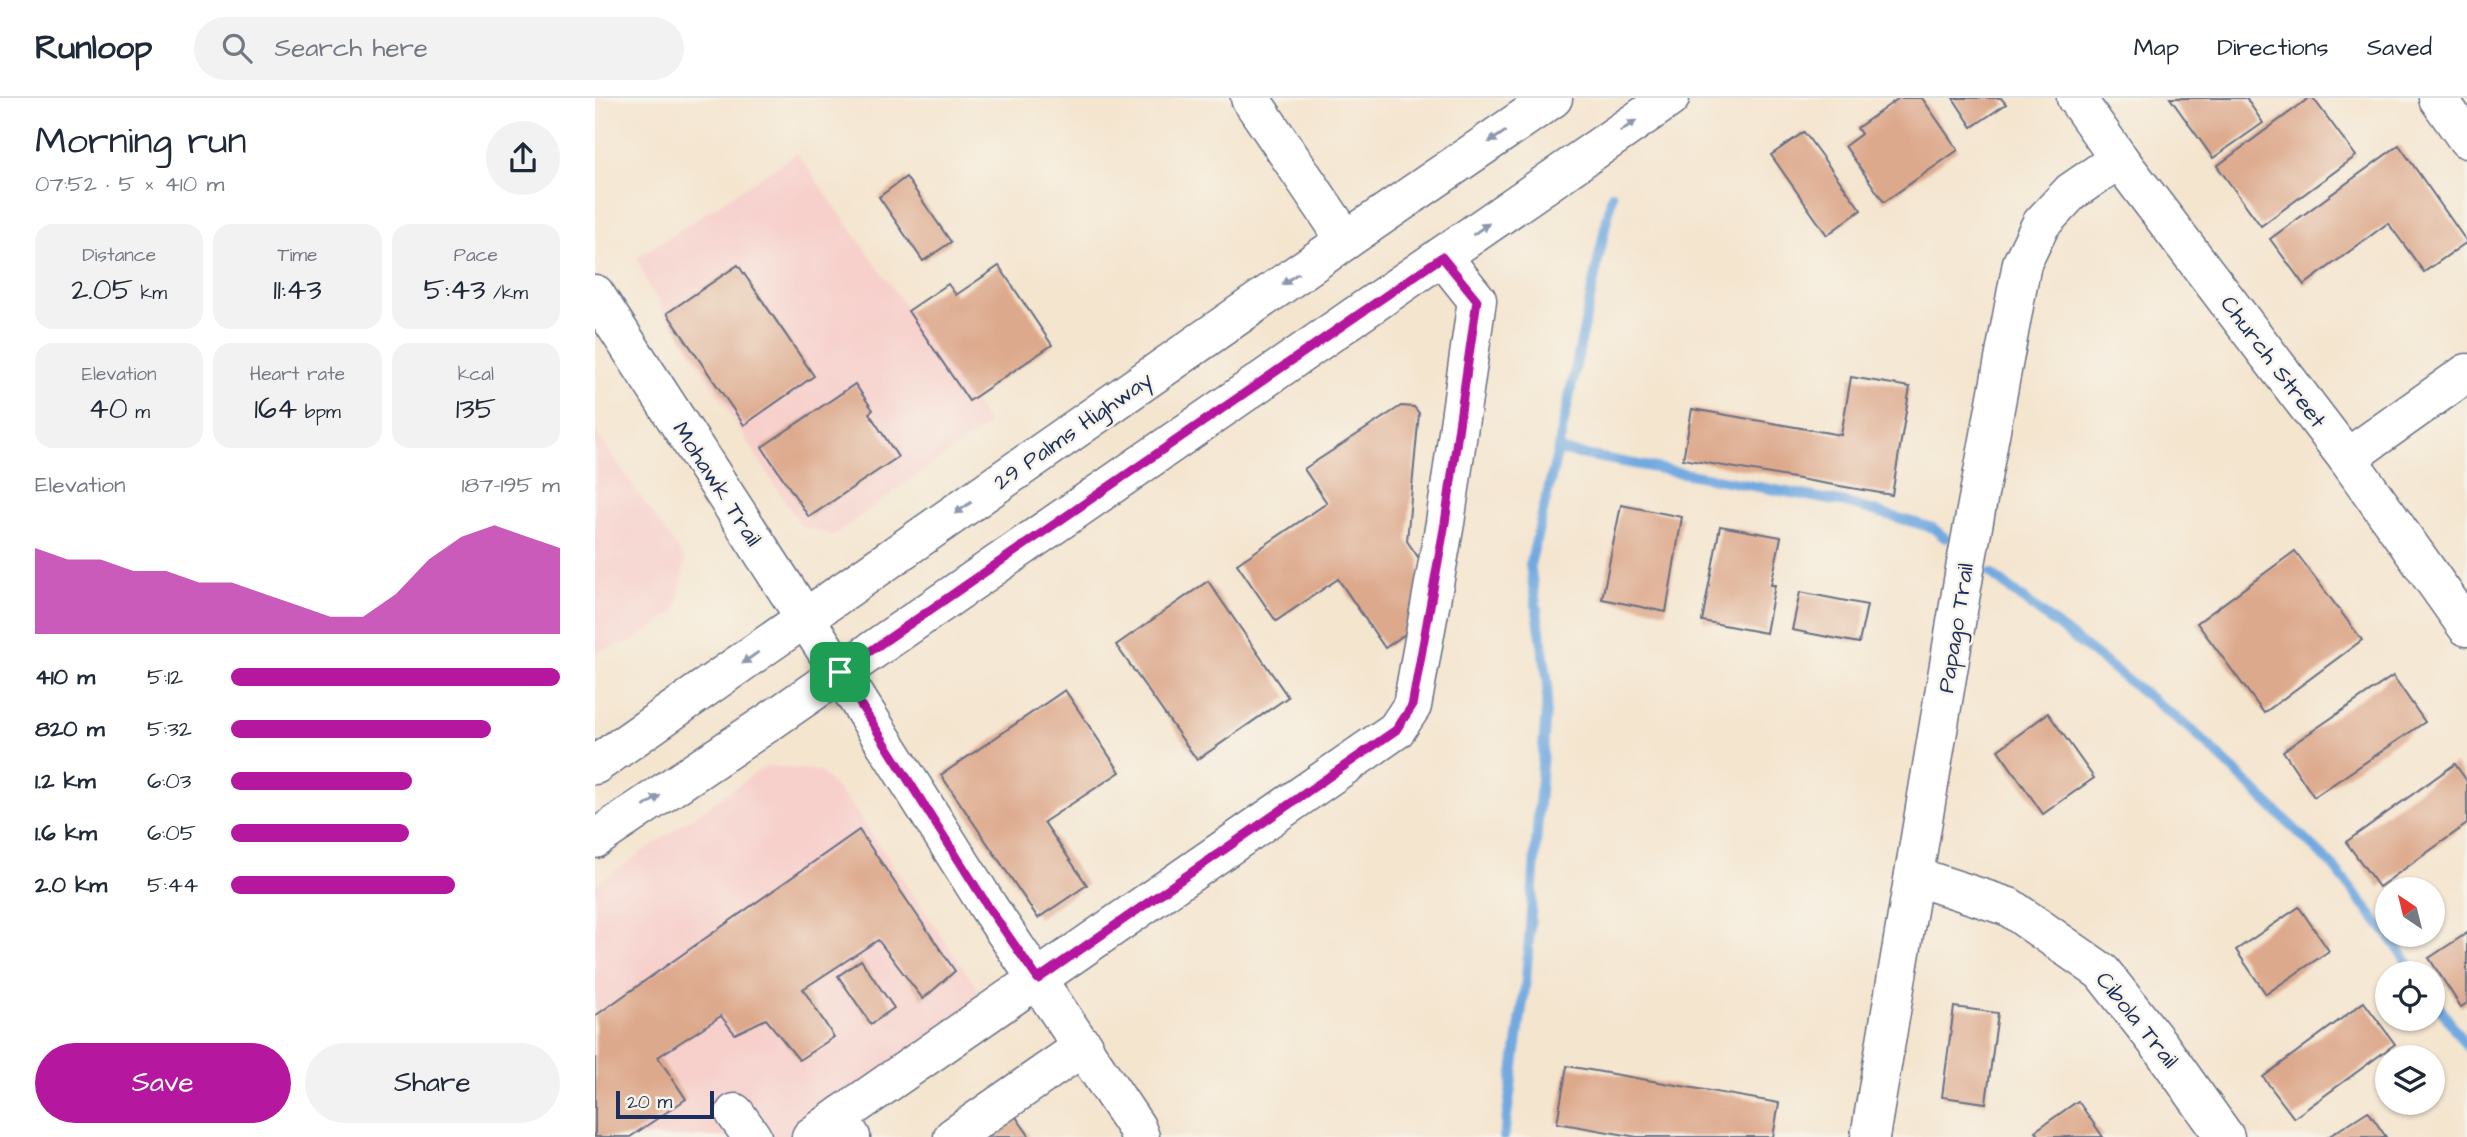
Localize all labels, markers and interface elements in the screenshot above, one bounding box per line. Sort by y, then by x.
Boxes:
search box [194,17,684,80]
text: Runloop [35,25,152,71]
icon: search [218,29,256,67]
text: Search here [274,30,428,66]
text: Map [2134,31,2179,65]
text: Directions [2217,31,2329,65]
text: Saved [2367,31,2432,65]
text: Morning run [35,116,247,168]
one-way arrow [1618,120,1638,133]
button: share [486,121,560,195]
one-way arrow [1488,130,1506,144]
text: 07:52 · 5 × 410 m [35,168,224,200]
one-way arrow [1472,222,1490,236]
text: Distance [82,242,156,269]
text: Time [278,242,317,269]
text: Pace [454,242,498,269]
text: 2.05 [71,269,133,311]
text: 11:43 [273,269,322,311]
text: 5:43 [423,269,485,311]
one-way arrow [1281,272,1299,286]
text: km [133,280,167,307]
text: /km [485,280,528,307]
street label: Church Street [2213,289,2334,435]
text: Elevation [82,361,157,388]
text: Heart rate [250,361,345,388]
text: kcal [458,361,494,388]
street label: 29 Palms Highway [987,364,1160,499]
text: 40 [88,388,128,430]
text: 164 [254,388,297,430]
text: 135 [456,388,496,430]
text: m [128,399,150,426]
text: bpm [297,399,341,426]
street label: Mohawk Trail [665,415,769,553]
text: Elevation [35,469,126,501]
text: 187–195 m [461,469,560,501]
one-way arrow [954,501,972,515]
street label: Papago Trail [1930,561,1983,695]
pin [810,642,870,702]
one-way arrow [741,651,759,665]
icon: arrive [821,653,859,691]
text: 410 m [35,661,95,693]
text: 5:12 [147,661,183,693]
text: 820 m [35,713,105,745]
text: 5:32 [147,713,192,745]
text: 1.2 km [35,765,96,797]
text: 6:03 [147,765,191,797]
one-way arrow [642,795,661,808]
text: 1.6 km [35,817,97,849]
text: 6:05 [147,817,196,849]
text: 2.0 km [35,869,107,901]
text: 5:44 [147,869,198,901]
north arrow [2375,877,2445,947]
map controls [2375,877,2445,1115]
button: locate [2375,961,2445,1031]
street label: Cibola Trail [2088,965,2186,1075]
button: Save [35,1043,291,1123]
button: Share [305,1043,560,1123]
button: layers [2375,1045,2445,1115]
scale bar [616,1088,714,1120]
text: 20 m [627,1089,672,1116]

